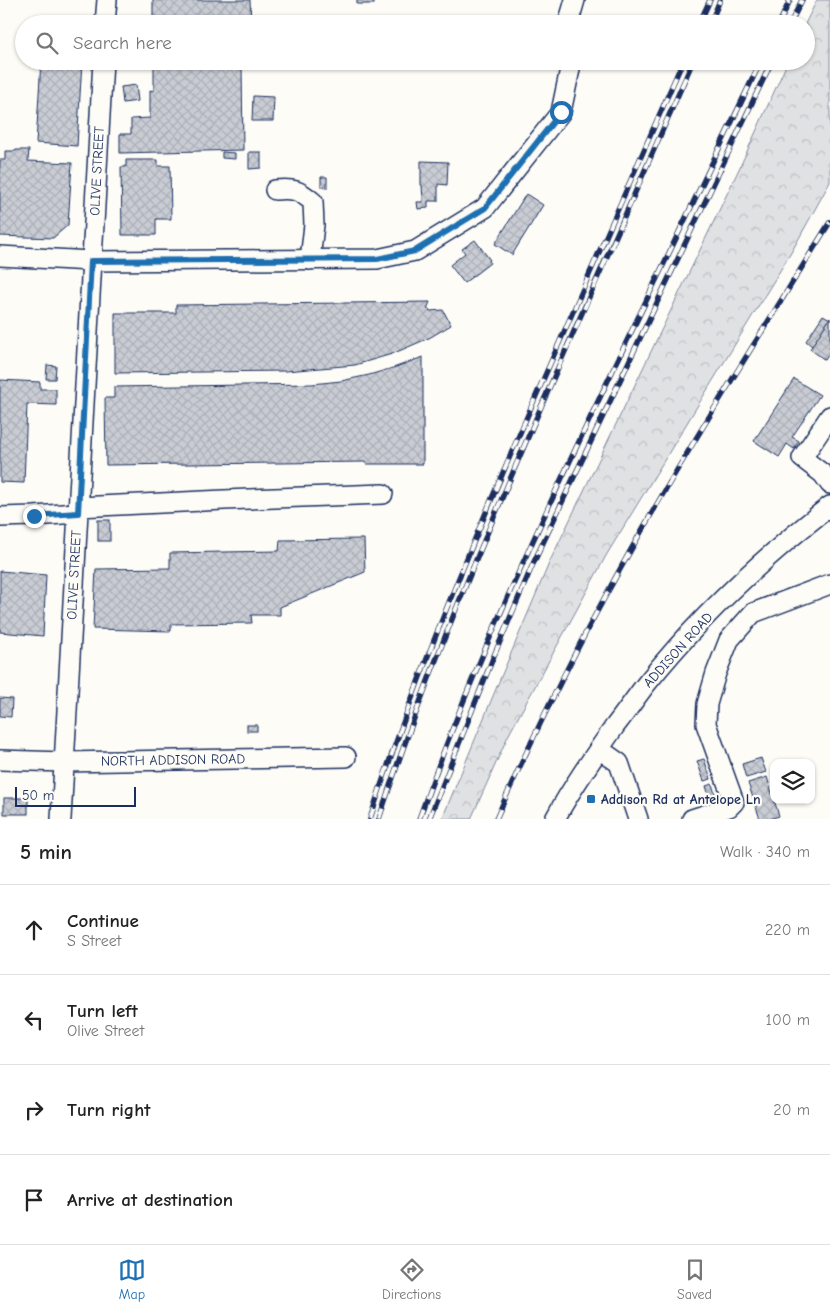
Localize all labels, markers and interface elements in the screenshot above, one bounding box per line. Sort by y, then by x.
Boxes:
search box [15,15,815,70]
icon: search [33,29,61,57]
text: Search here [73,32,172,54]
route start [550,101,573,124]
street label: OLIVE STREET [86,125,108,216]
route end [23,505,46,528]
street label: OLIVE STREET [63,529,85,620]
street label: ADDISON ROAD [640,609,716,691]
street label: NORTH ADDISON ROAD [101,750,246,770]
map controls [770,759,815,804]
button: layers [770,759,815,804]
scale bar [15,784,136,807]
text: 50 m [22,787,54,804]
place label: Addison Rd at Antelope Ln [601,791,761,808]
marker: Addison Rd at Antelope Ln [585,793,597,805]
text: 5 min [20,840,72,864]
text: Walk · 340 m [720,843,810,861]
text: Continue [67,910,139,932]
icon: ahead [20,916,48,944]
text: 220 m [765,921,810,939]
text: S Street [67,932,121,950]
text: Turn left [67,1000,138,1022]
icon: left [20,1006,48,1034]
text: 100 m [766,1011,810,1029]
text: Olive Street [67,1022,144,1040]
icon: right [20,1096,48,1124]
text: Turn right [67,1099,151,1121]
text: 20 m [773,1101,810,1119]
icon: arrive [20,1186,48,1214]
text: Arrive at destination [67,1189,233,1211]
tab: Map [118,1256,146,1303]
tab: Directions [382,1256,441,1303]
tab: Saved [677,1256,712,1303]

